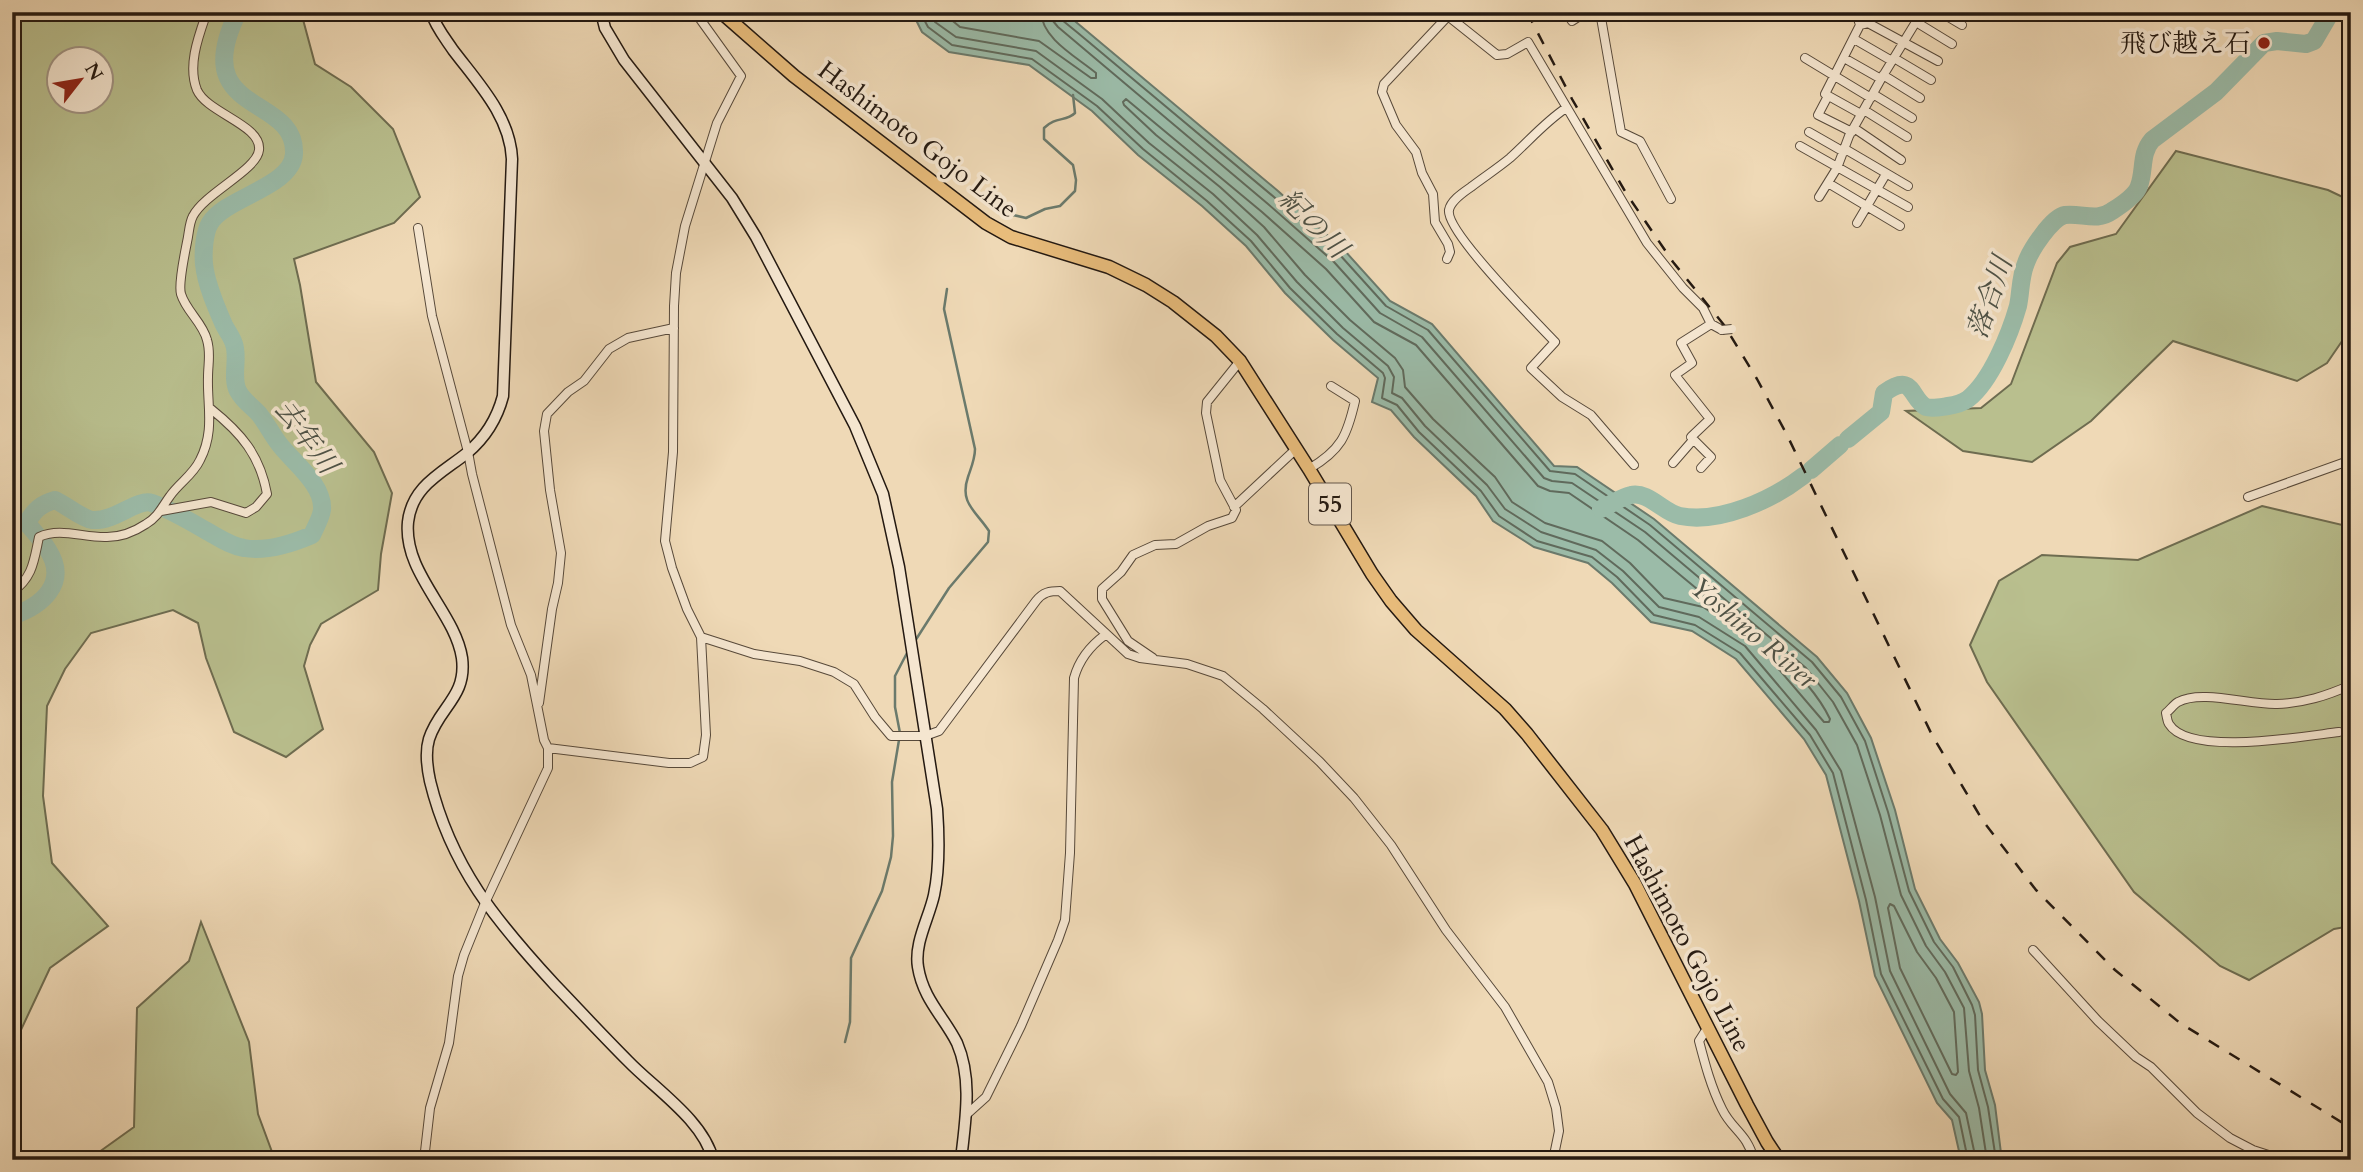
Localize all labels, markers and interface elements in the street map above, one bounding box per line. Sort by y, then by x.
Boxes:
place label: 飛び越え石 [2120,26,2250,61]
marker: 飛び越え石 [2256,35,2272,51]
north arrow [46,46,116,116]
street label: Hashimoto Gojo Line [811,53,1025,226]
text: N [78,58,109,86]
water label: 紀の川 [1270,181,1359,269]
water label: 落合川 [1958,249,2023,343]
water label: 去年川 [266,392,348,484]
road number: 55 [1309,484,1351,524]
water label: Yoshino River [1682,568,1826,698]
street label: Hashimoto Gojo Line [1615,829,1760,1058]

